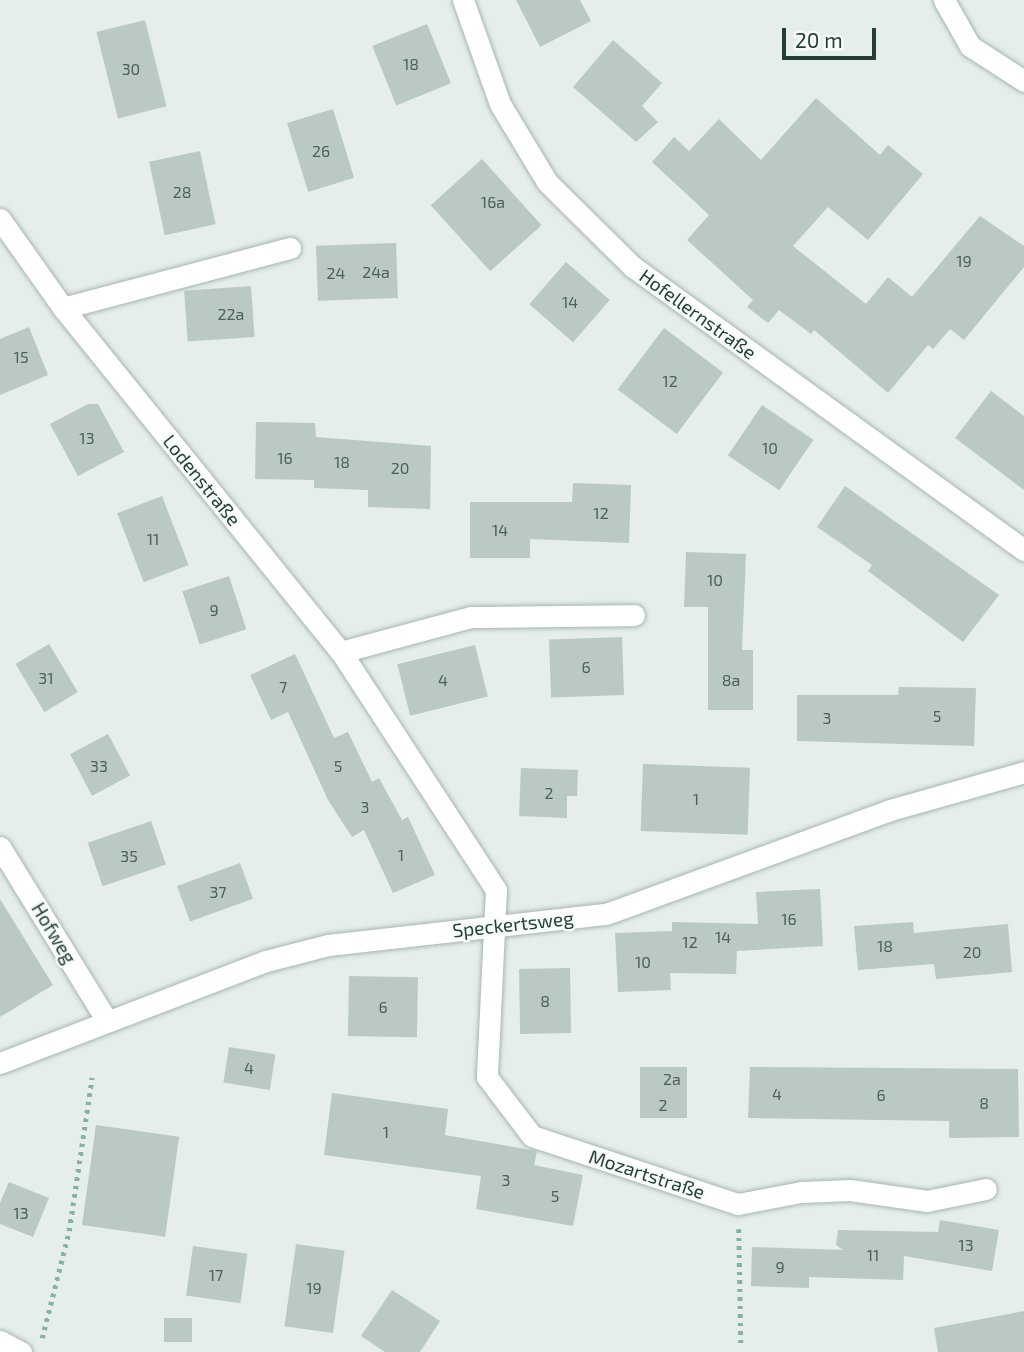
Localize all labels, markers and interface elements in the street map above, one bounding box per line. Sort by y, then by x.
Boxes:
scale bar [786,14,880,58]
text: 20 m [795,27,843,52]
house number: 18 [403,54,419,74]
house number: 30 [122,59,140,79]
house number: 26 [312,141,330,161]
house number: 28 [173,182,191,202]
house number: 16a [481,192,505,212]
house number: 19 [956,251,972,271]
house number: 24a [362,262,390,282]
house number: 24 [327,263,345,283]
street label: Hofellernstraße [635,264,761,364]
house number: 14 [562,292,578,312]
house number: 22a [218,304,244,324]
house number: 15 [14,347,28,367]
house number: 12 [662,371,678,391]
house number: 13 [79,428,95,448]
street label: Lodenstraße [158,430,246,530]
house number: 10 [762,438,778,458]
house number: 16 [277,448,293,468]
house number: 18 [334,452,350,472]
house number: 20 [391,458,409,478]
house number: 12 [593,503,609,523]
house number: 14 [492,520,508,540]
house number: 11 [147,529,159,549]
house number: 10 [707,570,723,590]
house number: 9 [209,600,219,620]
house number: 6 [581,657,591,677]
house number: 31 [38,668,54,688]
house number: 4 [438,670,448,690]
house number: 8a [722,670,740,690]
house number: 7 [279,677,287,697]
house number: 5 [933,706,941,726]
house number: 3 [823,708,831,728]
house number: 33 [90,756,108,776]
house number: 5 [334,756,342,776]
house number: 2 [545,783,553,803]
house number: 1 [693,789,699,809]
house number: 3 [361,797,369,817]
house number: 1 [398,845,404,865]
house number: 35 [120,846,138,866]
house number: 37 [209,882,227,902]
street label: Hofweg [27,898,81,968]
street label: Speckertsweg [451,906,575,942]
house number: 16 [781,909,797,929]
house number: 14 [715,927,731,947]
house number: 12 [682,932,698,952]
house number: 18 [877,936,893,956]
house number: 20 [963,942,981,962]
house number: 10 [635,952,651,972]
house number: 8 [540,991,550,1011]
house number: 6 [378,997,388,1017]
house number: 4 [244,1058,254,1078]
house number: 2a [663,1069,681,1089]
house number: 4 [772,1084,782,1104]
house number: 6 [876,1085,886,1105]
house number: 8 [979,1093,989,1113]
house number: 2 [659,1095,667,1115]
house number: 1 [383,1122,389,1142]
street label: Mozartstraße [586,1145,708,1203]
house number: 3 [502,1170,510,1190]
house number: 5 [551,1186,559,1206]
house number: 13 [13,1203,29,1223]
house number: 13 [958,1235,974,1255]
house number: 11 [867,1245,879,1265]
house number: 9 [775,1257,785,1277]
house number: 17 [209,1265,223,1285]
house number: 19 [306,1278,322,1298]

